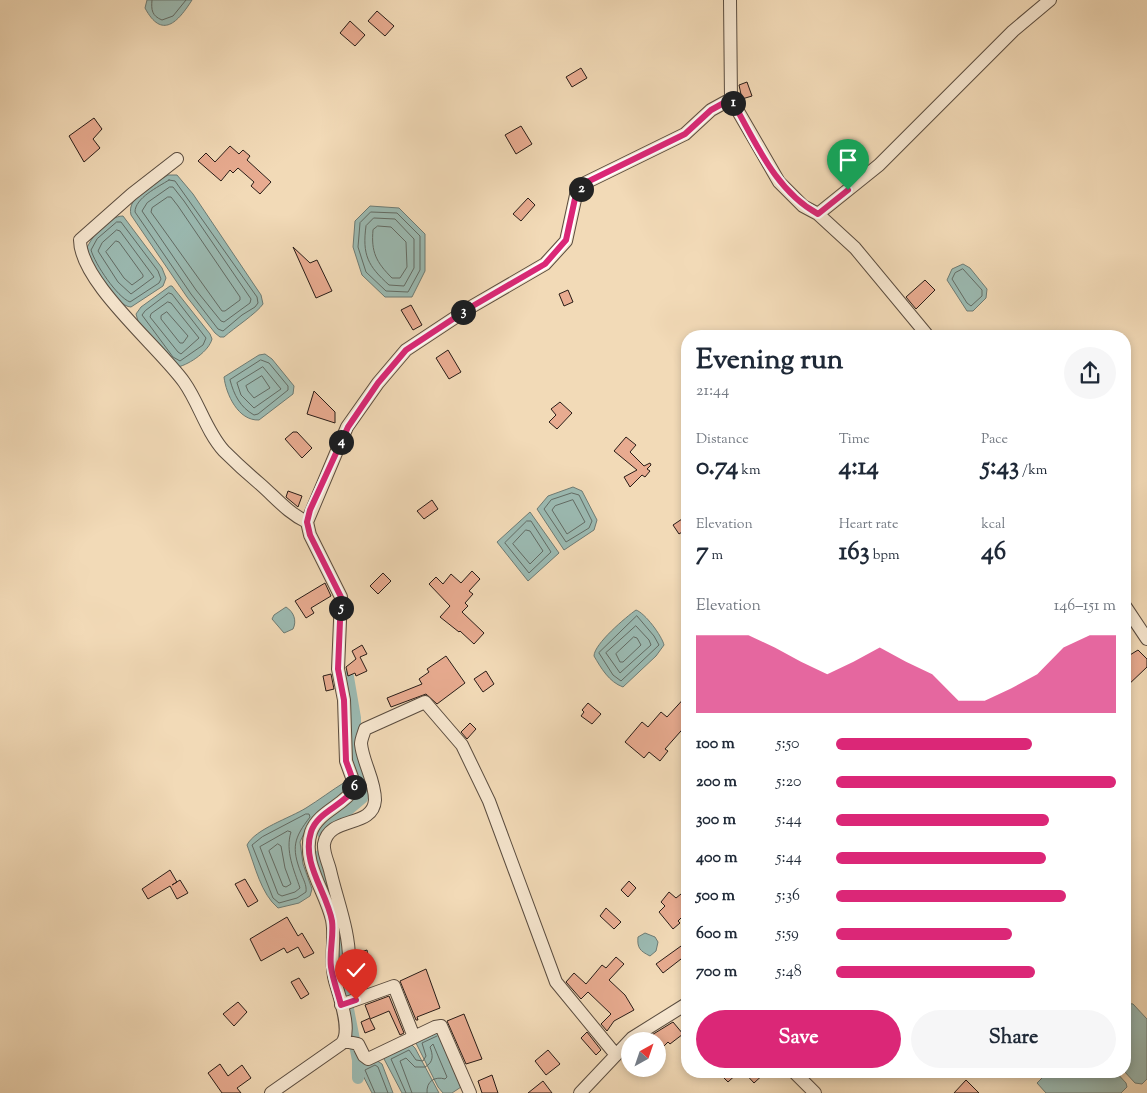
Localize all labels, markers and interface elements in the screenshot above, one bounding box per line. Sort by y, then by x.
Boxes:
pin: 1 [720,90,746,116]
text: 1 [731,93,736,113]
pin [827,139,869,190]
icon: arrive [834,146,862,174]
pin: 2 [568,176,594,202]
text: 2 [578,179,585,199]
pin: 3 [450,300,476,324]
text: 3 [461,302,466,322]
text: Evening run [696,341,843,381]
button: share [1064,347,1116,399]
text: 21:44 [696,380,729,403]
pin: 4 [328,430,354,454]
text: Distance [696,430,749,450]
text: Time [839,430,870,450]
text: Pace [981,430,1008,450]
text: 4 [338,432,345,452]
text: 0.74 [696,450,738,486]
text: 4:14 [839,450,879,486]
text: 5:43 [981,450,1019,486]
text: km [738,461,760,481]
text: /km [1019,461,1047,481]
text: Elevation [696,515,753,535]
text: Heart rate [839,515,898,535]
text: kcal [981,515,1005,535]
text: 7 [696,535,709,571]
text: 163 [839,535,870,571]
text: 46 [981,535,1006,571]
text: m [709,546,723,566]
text: bpm [870,546,900,566]
text: Elevation [696,595,761,618]
text: 146–151 m [1054,595,1116,618]
pin: 5 [328,596,354,620]
text: 5 [339,598,344,618]
text: 100 m [696,733,735,756]
text: 5:50 [776,733,800,756]
text: 200 m [696,771,737,794]
text: 5:20 [776,771,802,794]
pin: 6 [342,774,366,800]
text: 6 [351,777,358,797]
text: 300 m [696,809,736,832]
text: 5:44 [776,809,802,832]
text: 400 m [696,847,738,870]
text: 5:44 [776,847,802,870]
text: 500 m [696,885,735,908]
text: 5:36 [776,885,800,908]
text: 600 m [696,923,738,946]
text: 5:59 [776,923,799,946]
pin [335,949,377,1000]
icon: check [342,956,370,984]
text: 700 m [696,961,737,984]
text: 5:48 [776,961,802,984]
button: Save [696,1010,901,1068]
button: Share [911,1010,1116,1068]
north arrow [621,1032,666,1078]
map controls [621,1032,666,1077]

